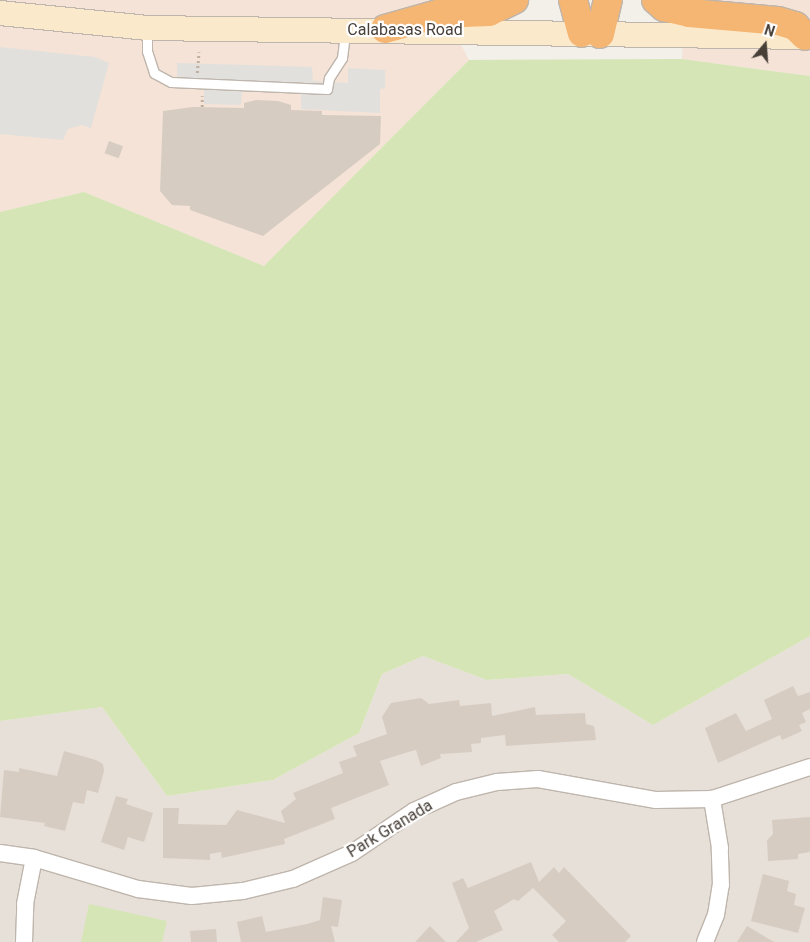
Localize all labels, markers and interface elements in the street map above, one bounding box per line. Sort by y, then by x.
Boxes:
street label: Calabasas Road [347,20,463,40]
north arrow [740,20,790,70]
text: N [762,22,777,40]
street label: Park Granada [344,796,436,862]

